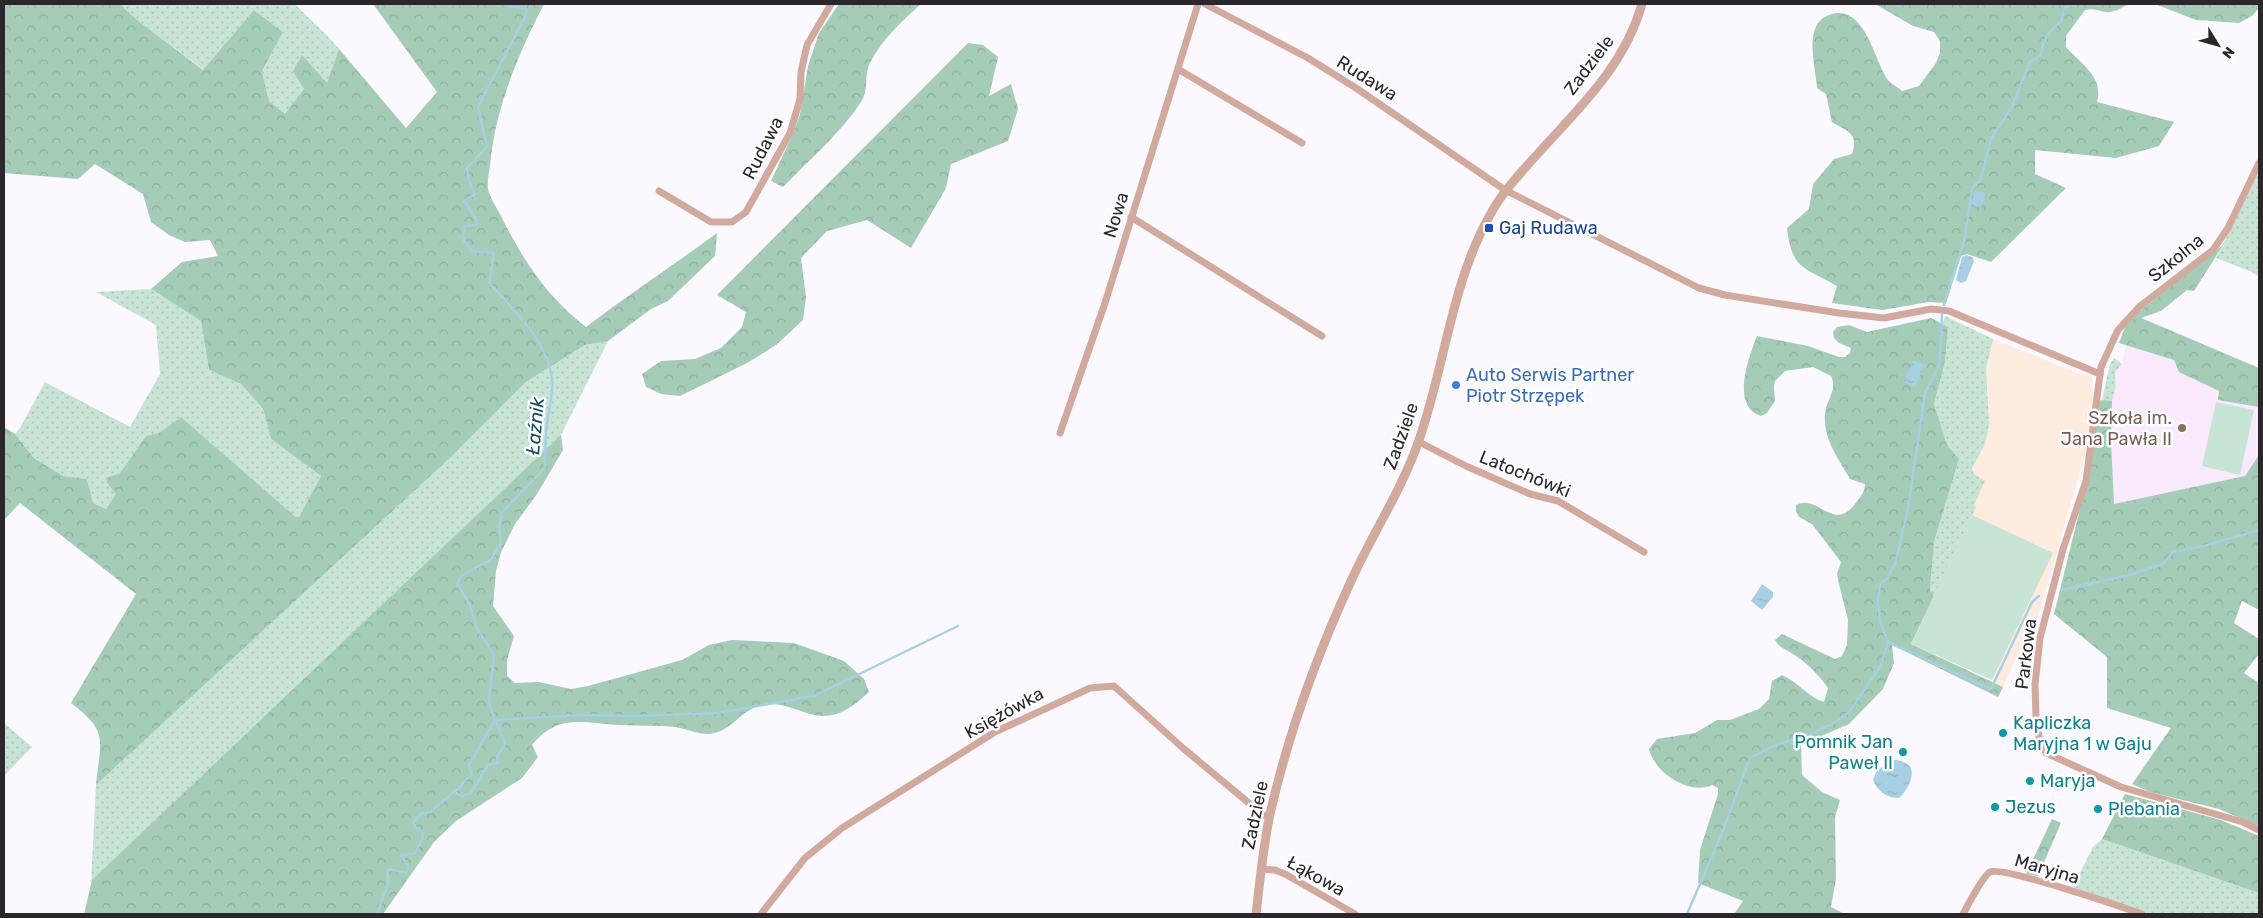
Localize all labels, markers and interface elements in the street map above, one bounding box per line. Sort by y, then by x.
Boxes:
north arrow [2193,20,2243,70]
street label: Zadziele [1559,31,1619,99]
text: N [2218,43,2238,62]
street label: Rudawa [1333,51,1401,105]
street label: Rudawa [738,113,788,183]
street label: Nowa [1099,189,1133,241]
place label: Gaj Rudawa [1499,217,1598,239]
marker: Gaj Rudawa [1483,222,1495,234]
street label: Szkolna [2144,229,2208,287]
place label: Auto Serwis Partner Piotr Strzępek [1466,364,1634,407]
marker: Auto Serwis Partner Piotr Strzępek [1450,379,1462,391]
water label: Łaźnik [521,396,549,456]
street label: Zadziele [1379,400,1423,472]
place label: Szkoła im. Jana Pawła II [2061,407,2172,450]
marker: Szkoła im. Jana Pawła II [2176,422,2188,434]
street label: Latochówki [1476,446,1574,502]
street label: Parkowa [2011,617,2041,691]
street label: Księżówka [961,682,1047,744]
place label: Kapliczka Maryjna 1 w Gaju [2013,712,2152,755]
marker: Kapliczka Maryjna 1 w Gaju [1997,727,2009,739]
place label: Pomnik Jan Paweł II [1794,731,1893,774]
marker: Pomnik Jan Paweł II [1897,746,1909,758]
place label: Maryja [2040,770,2096,792]
marker: Maryja [2024,775,2036,787]
street label: Zadziele [1237,779,1273,851]
place label: Jezus [2005,796,2056,818]
place label: Plebania [2108,798,2180,820]
marker: Jezus [1989,801,2001,813]
marker: Plebania [2092,803,2104,815]
street label: Maryjna [2012,849,2082,889]
street label: Łąkowa [1283,851,1349,901]

